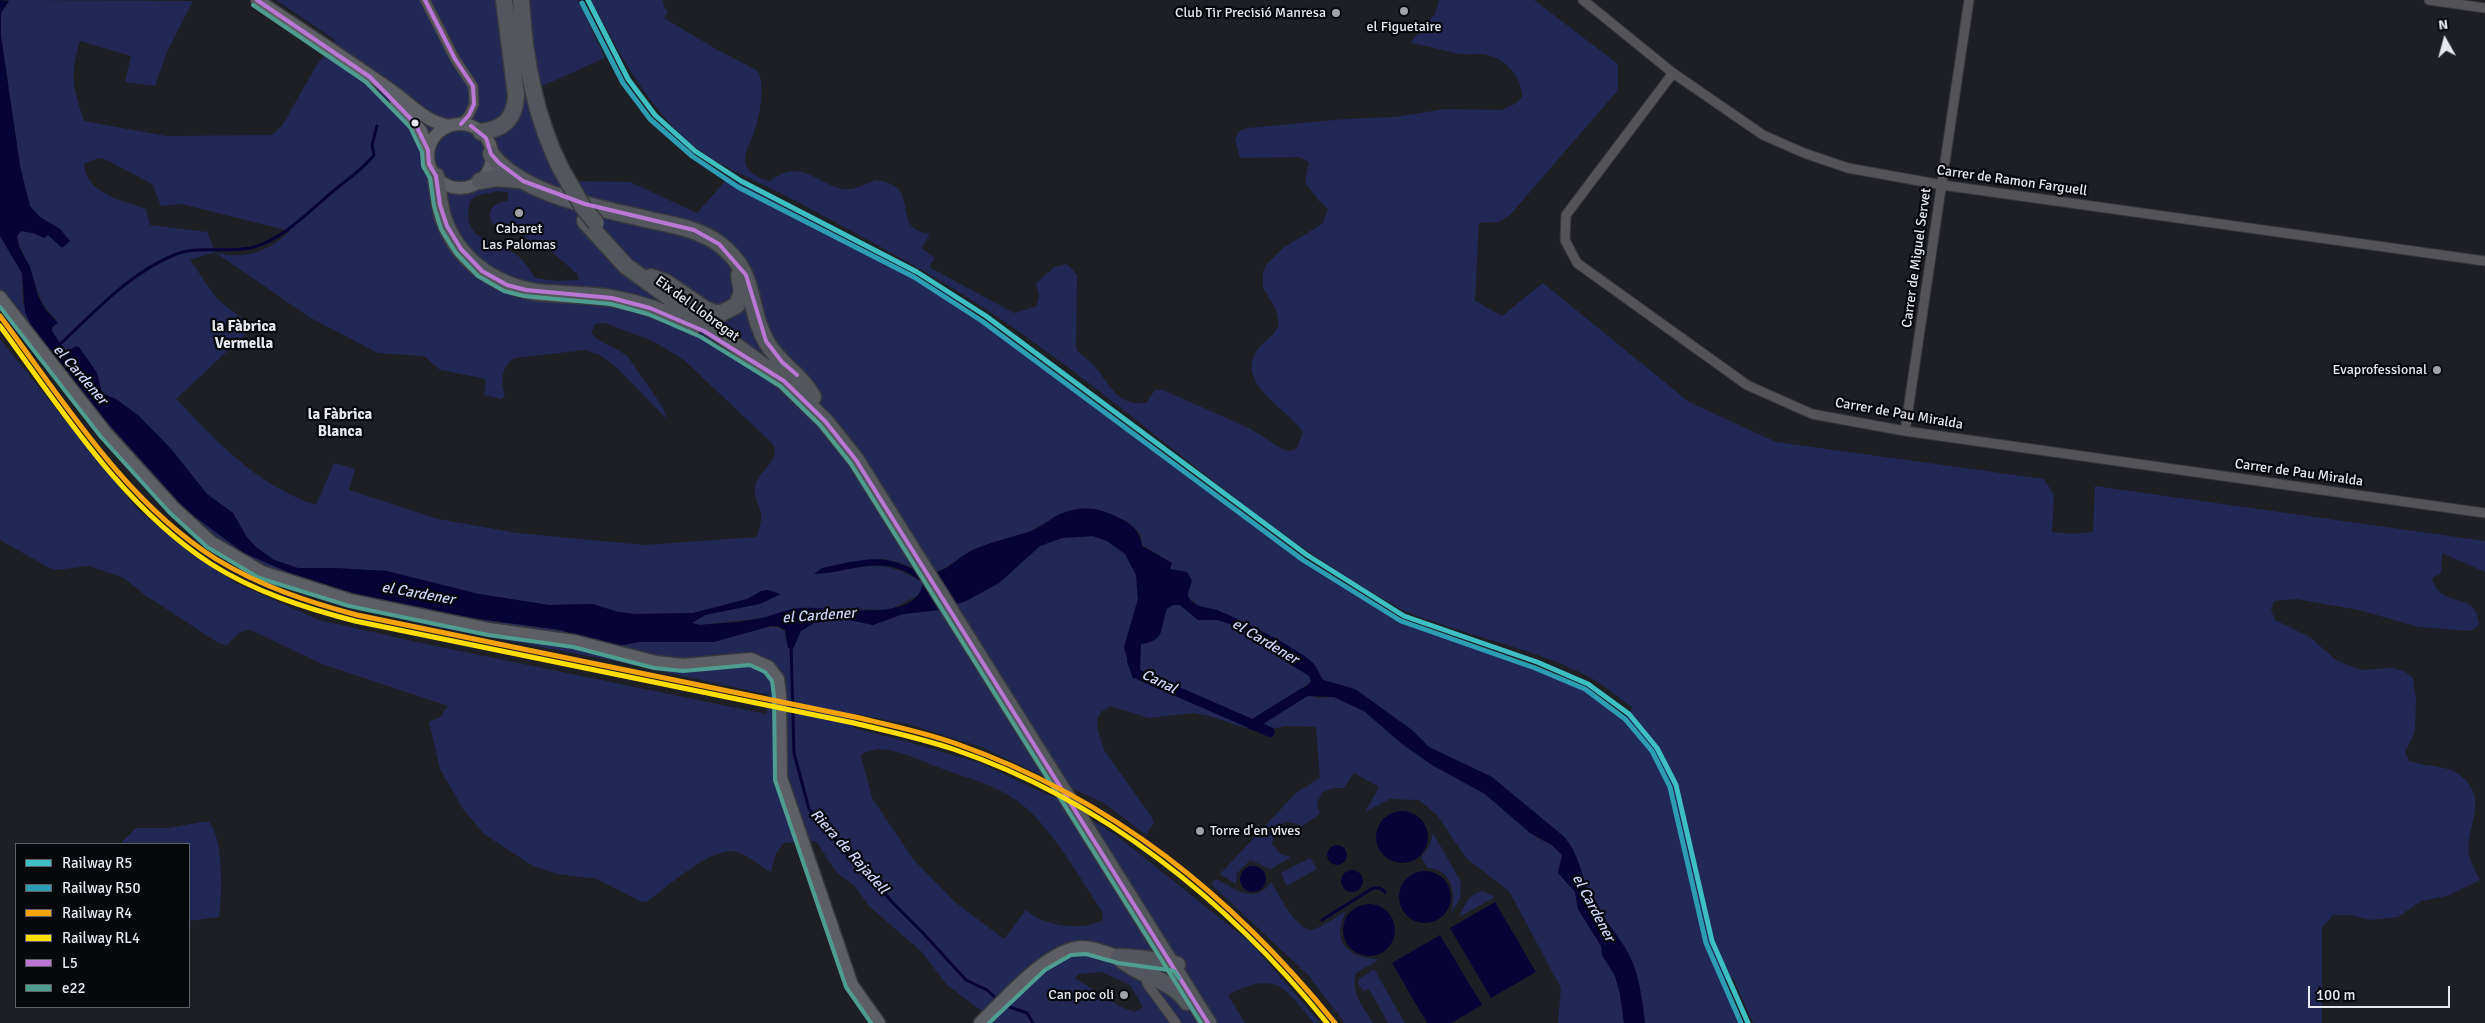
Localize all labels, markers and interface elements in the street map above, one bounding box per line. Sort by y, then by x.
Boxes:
place label: Club Tir Precisió Manresa [1175,5,1326,21]
marker: el Figuetaire [1398,5,1410,17]
marker: Club Tir Precisió Manresa [1330,7,1342,19]
north arrow [2420,15,2470,65]
text: N [2437,16,2449,34]
place label: el Figuetaire [1366,19,1442,35]
unlabelled marker [410,118,420,128]
street label: Carrer de Ramon Farguell [1936,162,2088,200]
street label: Carrer de Miguel Servet [1899,187,1935,329]
marker: Cabaret Las Palomas [513,207,525,219]
place label: Cabaret Las Palomas [482,221,556,253]
street label: Eix del Llobregat [652,273,742,345]
district label: la Fàbrica Vermella [212,318,276,353]
water label: el Cardener [49,341,111,409]
place label: Evaprofessional [2333,362,2427,378]
marker: Evaprofessional [2431,364,2443,376]
street label: Carrer de Pau Miralda [1834,394,1964,434]
district label: la Fàbrica Blanca [308,406,372,441]
street label: Carrer de Pau Miralda [2234,456,2364,490]
water label: el Cardener [380,579,456,609]
water label: el Cardener [782,604,856,628]
water label: el Cardener [1229,615,1301,669]
water label: Canal [1139,666,1179,698]
water label: Riera de Rajadell [806,806,892,898]
place label: Torre d'en vives [1210,823,1300,839]
marker: Torre d'en vives [1194,825,1206,837]
legend [15,843,190,1008]
text: Railway R5 [62,854,132,872]
water label: el Cardener [1568,871,1618,945]
text: Railway R50 [62,879,141,897]
text: Railway R4 [62,904,132,922]
text: Railway RL4 [62,929,140,947]
text: L5 [62,954,78,972]
scale bar [2310,976,2452,1008]
text: e22 [62,979,86,997]
text: 100 m [2316,986,2356,1004]
place label: Can poc oli [1048,987,1114,1003]
marker: Can poc oli [1118,989,1130,1001]

